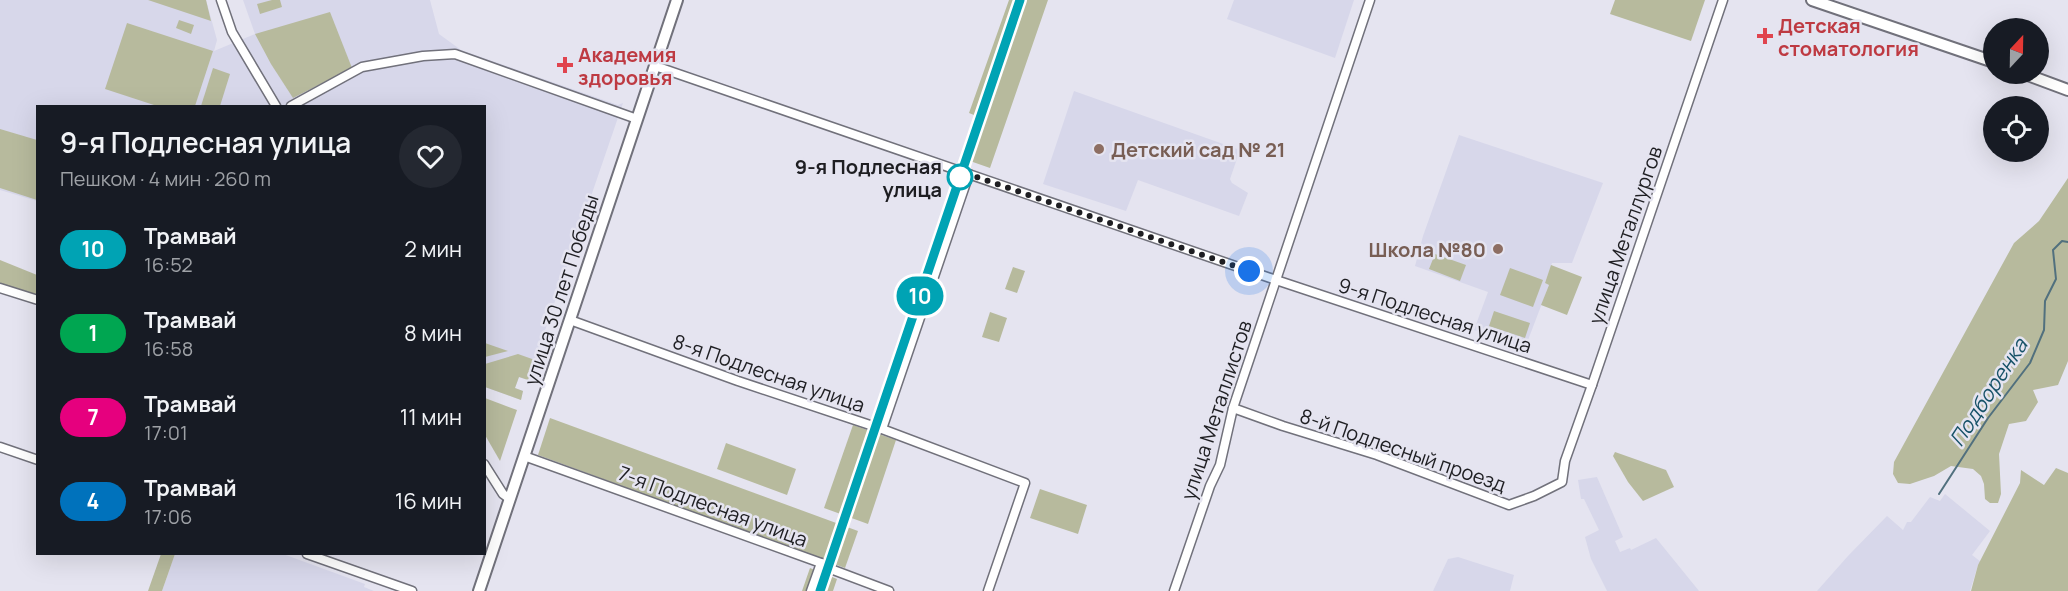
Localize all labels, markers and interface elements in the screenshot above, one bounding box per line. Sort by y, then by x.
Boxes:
place label: Детская стоматология [1778,12,1919,62]
north arrow [1983,18,2049,84]
map controls [1983,18,2049,162]
marker: Детская стоматология [1756,27,1774,45]
place label: Академия здоровья [578,41,676,91]
marker: Академия здоровья [556,56,574,74]
button: locate [1983,96,2049,162]
text: 9-я Подлесная улица [60,123,351,161]
button: heart [399,125,462,188]
place label: Детский сад № 21 [1111,136,1286,163]
marker: Детский сад № 21 [1092,142,1106,156]
street label: улица Металлургов [1582,142,1668,328]
place label: 9-я Подлесная улица [795,153,942,203]
marker: 9-я Подлесная улица [947,164,973,190]
text: Пешком · 4 мин · 260 m [60,165,271,192]
street label: улица 30 лет Победы [517,191,605,389]
text: Трамвай [144,221,237,251]
text: 2 мин [404,234,462,264]
text: 10 [81,235,105,263]
place label: Школа №80 [1368,236,1486,263]
marker: Школа №80 [1491,242,1505,256]
text: 16:52 [144,251,193,278]
your location [1234,256,1264,286]
street label: 9-я Подлесная улица [1335,271,1535,359]
line badge: 10 [893,276,947,316]
text: 10 [908,282,932,310]
text: Трамвай [144,305,237,335]
street label: улица Металлистов [1174,316,1258,503]
text: 8 мин [404,318,462,348]
text: 1 [88,319,98,347]
street label: 8-я Подлесная улица [669,327,869,419]
water label: Подборенка [1943,332,2034,451]
text: 16:58 [144,335,193,362]
text: Трамвай [144,389,237,419]
text: 11 мин [400,402,462,432]
street label: 8-й Подлесный проезд [1296,402,1510,498]
text: 7 [87,403,99,431]
text: 17:01 [144,419,188,446]
street label: 7-я Подлесная улица [615,459,811,553]
text: Трамвай [144,473,237,503]
text: 16 мин [395,486,462,516]
text: 4 [87,487,99,515]
text: 17:06 [144,503,192,530]

